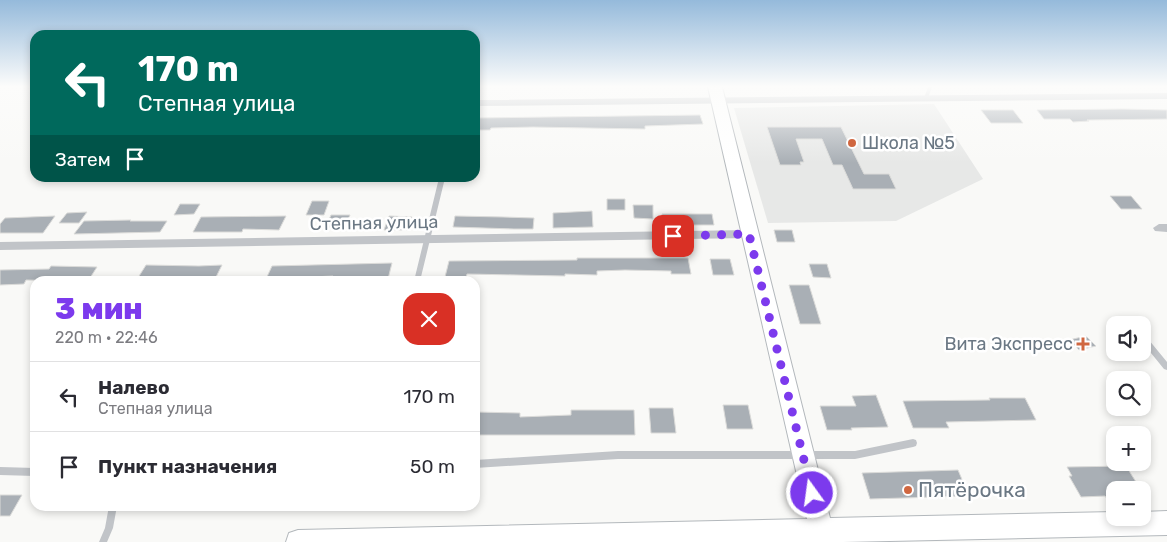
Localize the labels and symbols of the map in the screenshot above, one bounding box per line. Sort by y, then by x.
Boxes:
place label: Школа №5 [862,132,955,154]
marker: Школа №5 [846,137,858,149]
street label: Степная улица [309,211,439,235]
pin [652,215,694,257]
place label: Вита Экспресс [944,333,1073,355]
marker: Вита Экспресс [1077,338,1089,350]
position arrow [785,466,837,518]
place label: Пятёрочка [918,477,1026,502]
marker: Пятёрочка [902,484,914,496]

